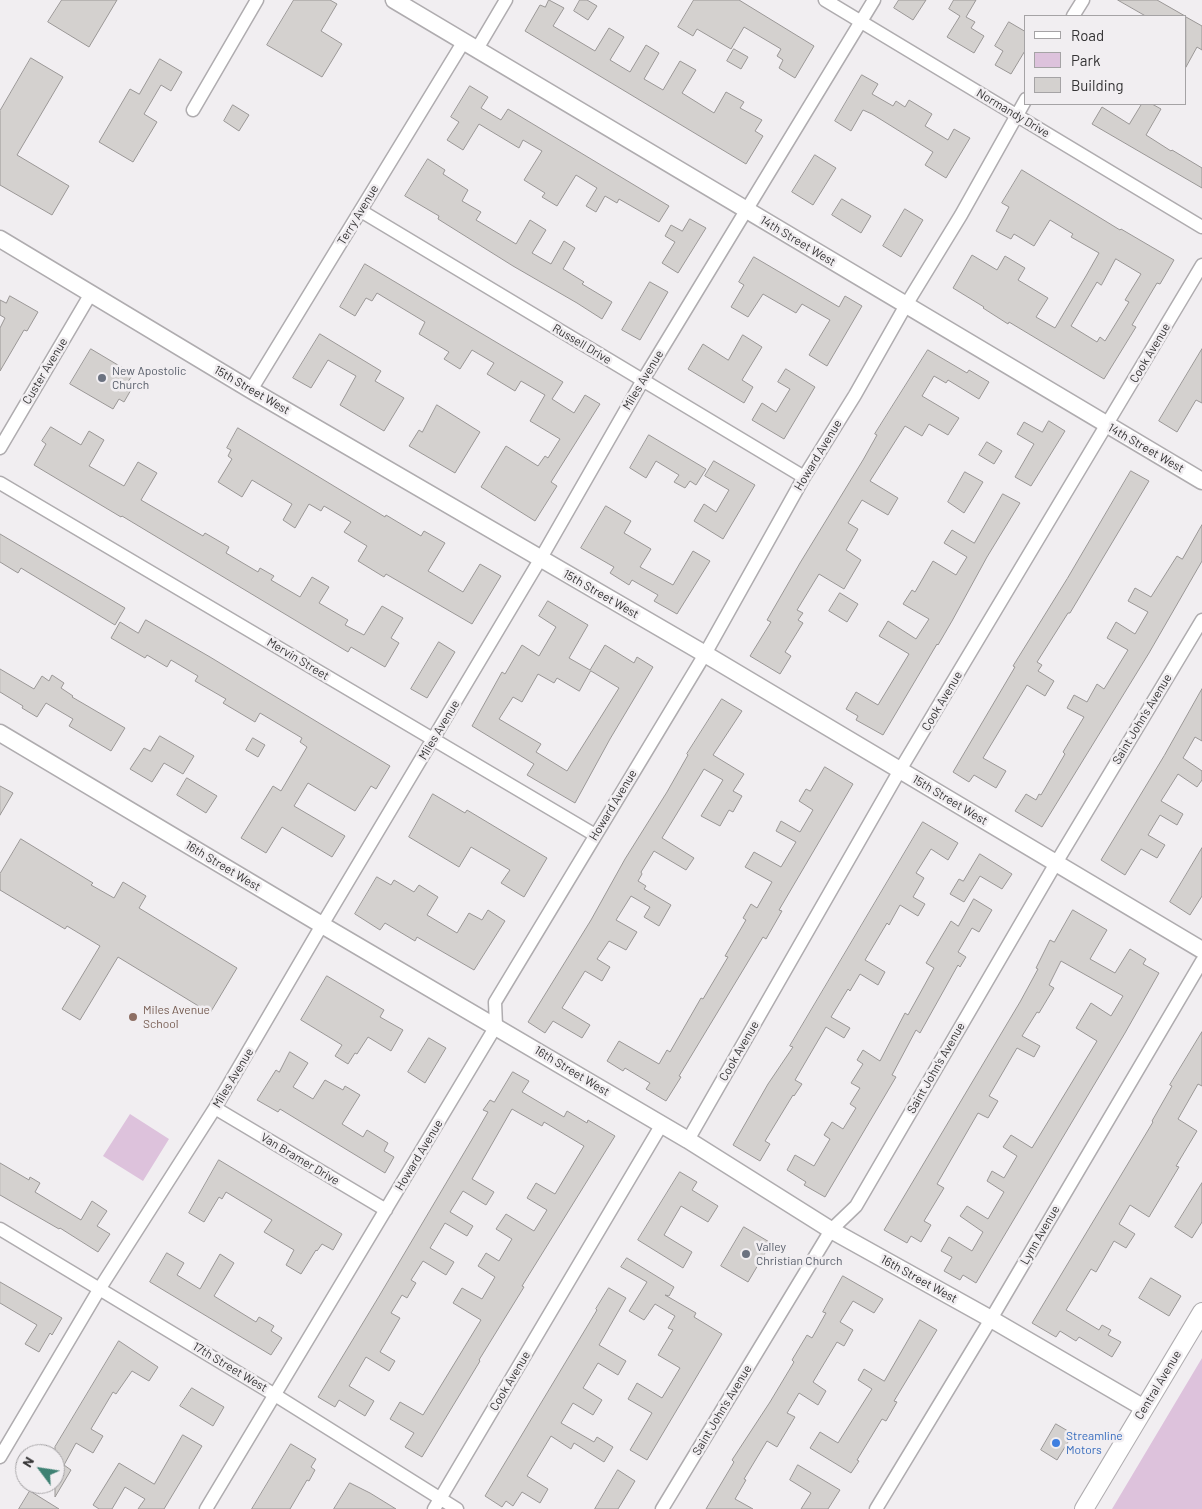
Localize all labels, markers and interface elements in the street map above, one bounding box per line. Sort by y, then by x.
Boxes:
legend [1024,15,1187,105]
text: Road [1071,26,1104,44]
text: Park [1071,51,1100,69]
text: Building [1071,76,1124,94]
street label: Normandy Drive [974,86,1052,140]
street label: Terry Avenue [334,182,382,248]
street label: 14th Street West [758,213,838,269]
street label: Russell Drive [550,321,614,367]
street label: Cook Avenue [1127,321,1173,385]
street label: Custer Avenue [20,335,70,407]
street label: Miles Avenue [620,348,666,412]
street label: 15th Street West [212,362,292,418]
place label: New Apostolic Church [112,364,186,392]
marker: New Apostolic Church [96,372,108,384]
street label: Howard Avenue [791,417,845,493]
street label: 14th Street West [1105,420,1187,476]
street label: 15th Street West [561,566,641,622]
street label: Mervin Street [264,635,332,683]
street label: Cook Avenue [919,669,965,733]
street label: Saint John's Avenue [1109,671,1175,767]
street label: Miles Avenue [416,698,462,762]
street label: Howard Avenue [586,767,640,843]
street label: 15th Street West [910,772,990,828]
street label: 16th Street West [183,838,263,894]
place label: Miles Avenue School [143,1003,210,1031]
marker: Miles Avenue School [127,1011,139,1023]
street label: Cook Avenue [716,1018,762,1084]
street label: Saint John's Avenue [904,1020,968,1116]
street label: 16th Street West [532,1043,612,1099]
street label: Miles Avenue [210,1046,256,1110]
street label: Howard Avenue [392,1117,446,1193]
street label: Van Bramer Drive [258,1130,342,1188]
street label: Lynn Avenue [1017,1203,1063,1267]
place label: Valley Christian Church [756,1240,843,1268]
marker: Valley Christian Church [740,1248,752,1260]
street label: 16th Street West [878,1252,960,1306]
street label: 17th Street West [190,1339,270,1395]
street label: Central Avenue [1132,1348,1184,1422]
street label: Cook Avenue [487,1349,533,1413]
street label: Saint John's Avenue [689,1362,755,1458]
place label: Streamline Motors [1066,1429,1123,1457]
marker: Streamline Motors [1050,1437,1062,1449]
north arrow [15,1444,65,1494]
text: N [18,1453,37,1470]

